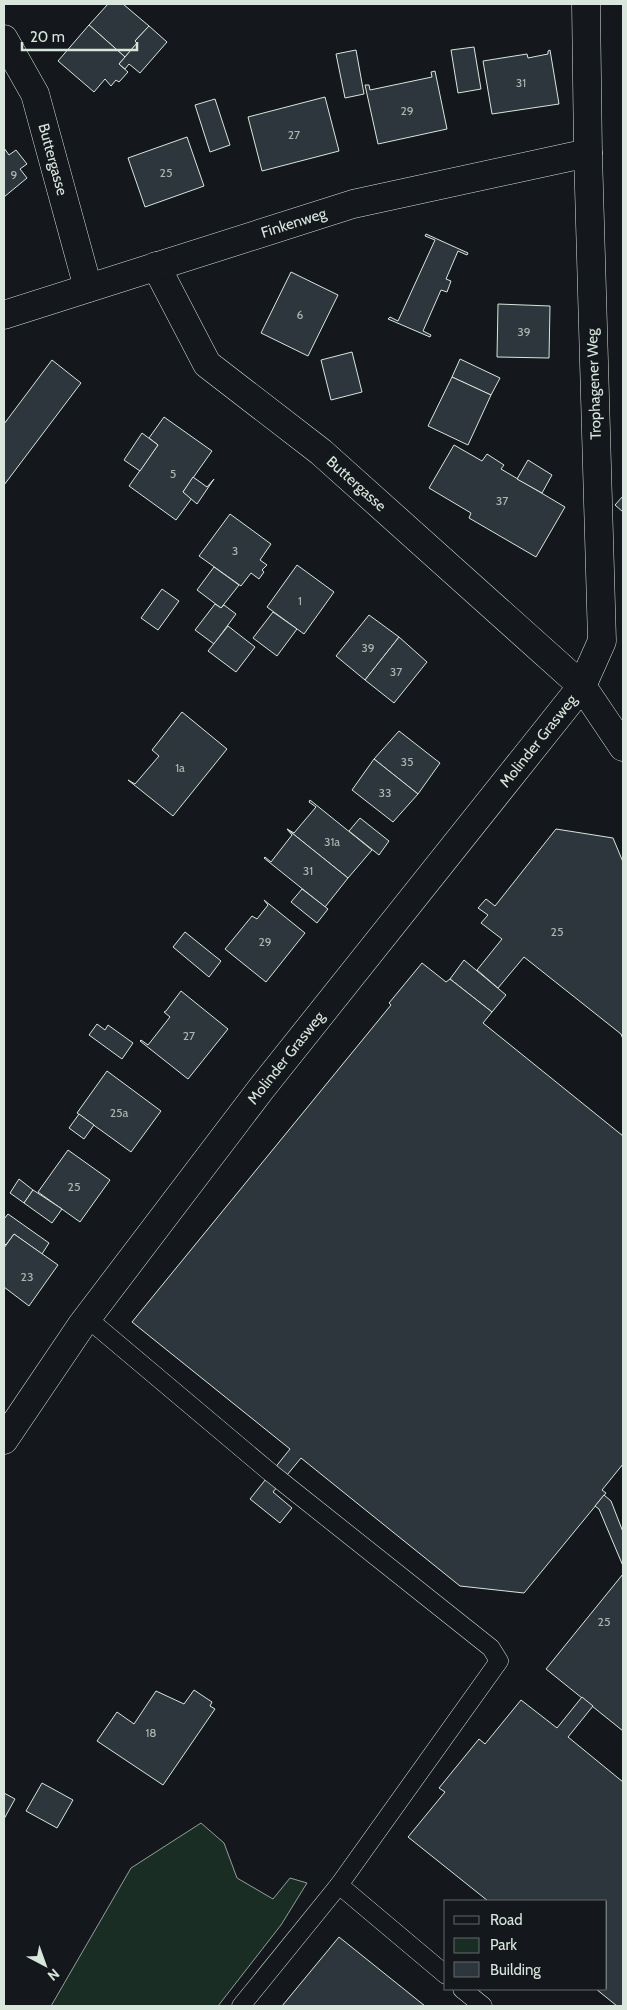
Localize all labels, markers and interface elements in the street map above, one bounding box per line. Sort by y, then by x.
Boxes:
scale bar [22,20,138,52]
text: 20 m [30,28,65,46]
house number: 31 [516,75,526,90]
house number: 29 [400,103,414,118]
street label: Buttergasse [34,121,71,198]
house number: 27 [288,127,300,142]
house number: 25 [160,165,172,180]
house number: 9 [11,167,18,182]
street label: Finkenweg [259,204,329,242]
house number: 6 [297,307,304,322]
house number: 39 [517,324,531,339]
street label: Trophagener Weg [583,328,605,440]
street label: Buttergasse [323,452,390,515]
house number: 5 [170,466,176,481]
house number: 37 [496,493,508,508]
house number: 3 [232,543,238,558]
house number: 1 [298,593,302,608]
house number: 39 [361,640,375,655]
house number: 37 [390,664,402,679]
street label: Molinder Grasweg [496,691,581,791]
house number: 35 [401,754,413,769]
house number: 1a [175,760,185,775]
house number: 33 [379,785,391,800]
house number: 31a [324,834,340,849]
house number: 31 [303,863,313,878]
house number: 25 [551,924,563,939]
house number: 29 [258,934,272,949]
street label: Molinder Grasweg [244,1007,329,1108]
house number: 27 [183,1028,195,1043]
house number: 25a [110,1105,129,1120]
house number: 25 [68,1179,80,1194]
house number: 23 [21,1269,33,1284]
house number: 25 [598,1614,610,1629]
house number: 18 [145,1725,157,1740]
legend [444,1900,607,1990]
text: Road [490,1911,523,1929]
text: Park [490,1936,517,1954]
north arrow [20,1940,70,1990]
text: Building [490,1961,541,1979]
text: N [44,1965,63,1985]

